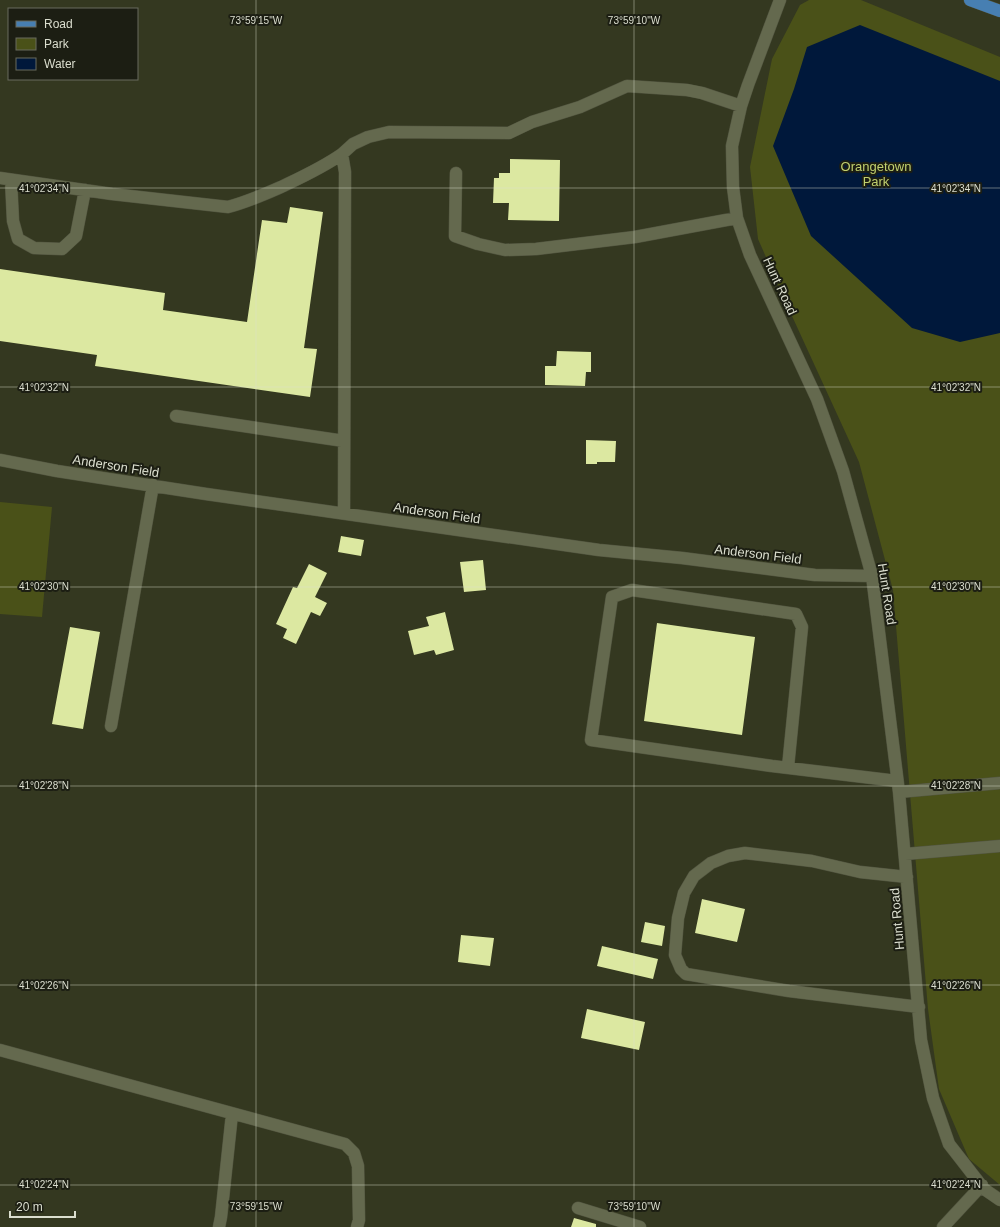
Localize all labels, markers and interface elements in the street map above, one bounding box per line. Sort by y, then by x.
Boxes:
legend [8,8,138,80]
text: 73°59'15"W [230,15,283,26]
text: 73°59'10"W [608,15,661,26]
text: Road [44,17,73,31]
text: Park [44,37,70,51]
text: Water [44,57,76,71]
park label: Orangetown Park [841,159,911,189]
text: 41°02'34"N [19,183,69,194]
text: 41°02'34"N [931,183,981,194]
street label: Hunt Road [760,255,800,317]
text: 41°02'32"N [19,382,69,393]
text: 41°02'32"N [931,382,981,393]
street label: Anderson Field [72,452,160,480]
street label: Anderson Field [393,499,481,527]
street label: Anderson Field [714,541,802,567]
street label: Hunt Road [875,562,899,626]
text: 41°02'30"N [19,581,69,592]
text: 41°02'30"N [931,581,981,592]
text: 41°02'28"N [19,780,69,791]
text: 41°02'28"N [931,780,981,791]
street label: Hunt Road [887,887,907,951]
text: 41°02'26"N [19,980,69,991]
text: 41°02'26"N [931,980,981,991]
text: 41°02'24"N [19,1179,69,1190]
text: 41°02'24"N [931,1179,981,1190]
scale bar [10,1193,75,1219]
text: 20 m [16,1200,43,1214]
text: 73°59'15"W [230,1201,283,1212]
text: 73°59'10"W [608,1201,661,1212]

